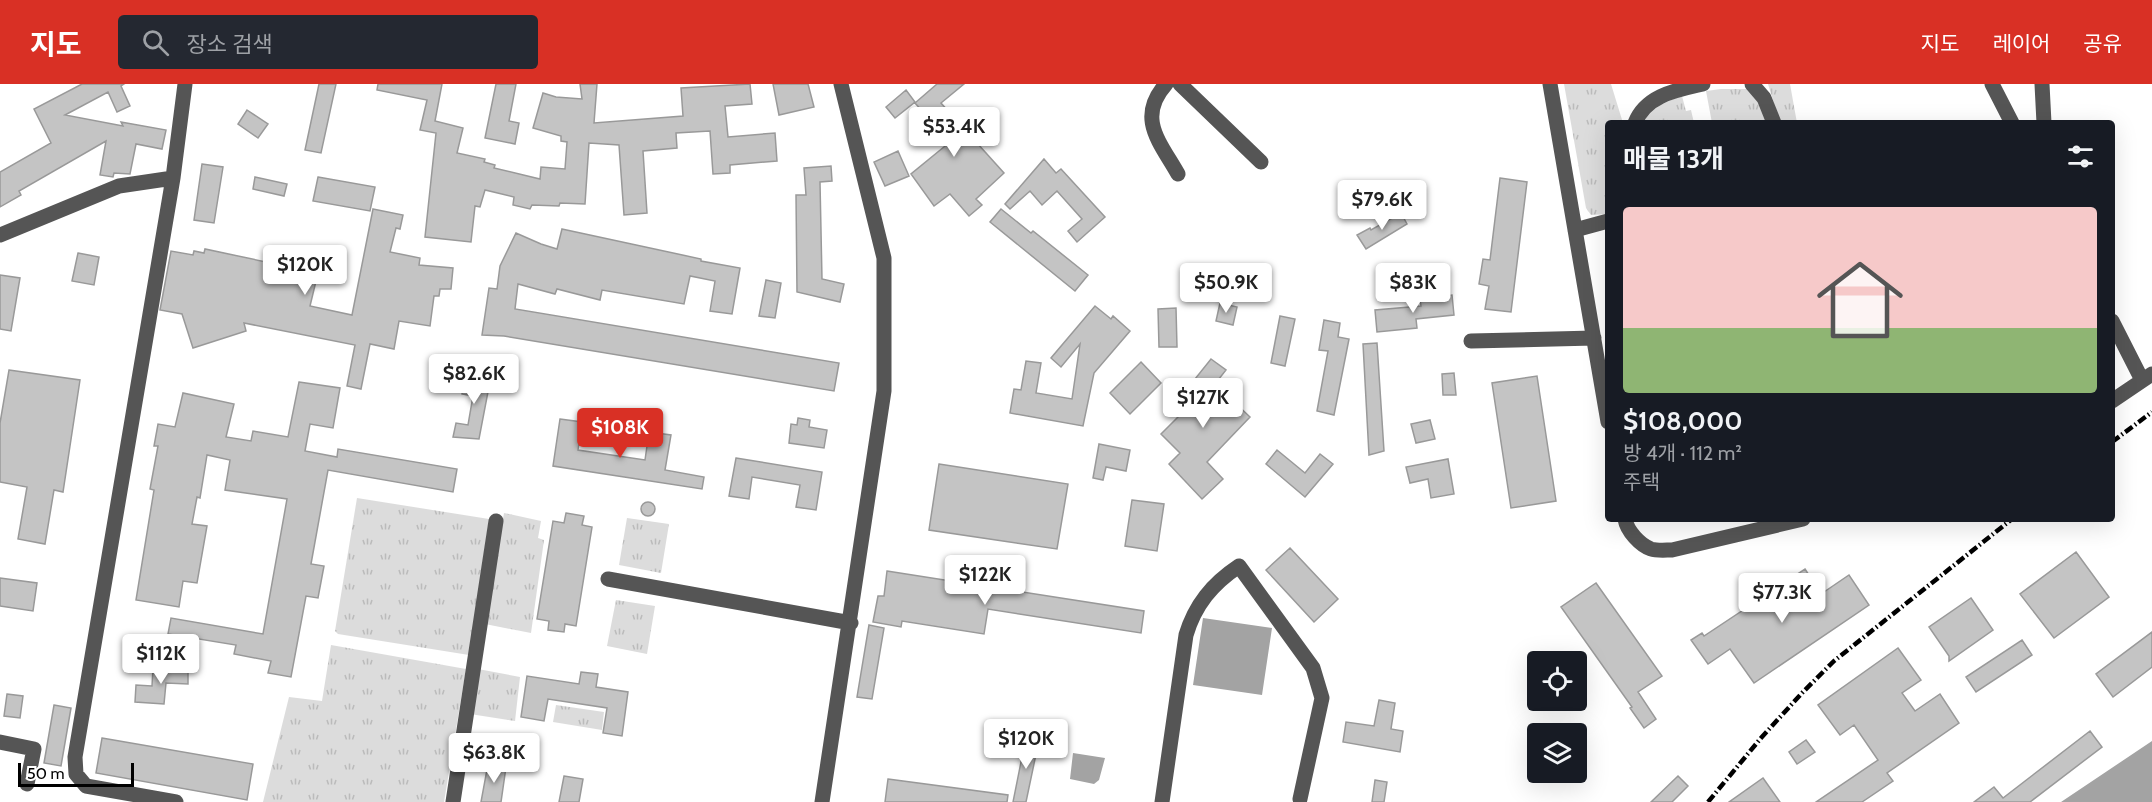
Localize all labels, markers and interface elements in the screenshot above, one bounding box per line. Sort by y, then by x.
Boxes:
search box [118,15,538,69]
icon: search [139,26,172,59]
text: 지도 [30,27,82,61]
text: 장소 검색 [187,31,272,58]
text: 지도 [1921,31,1959,56]
text: 레이어 [1992,31,2050,56]
text: 공유 [2083,31,2122,56]
pin: $53.4K [905,107,1003,158]
text: $53.4K [923,114,985,138]
icon: filters [2064,140,2097,173]
text: 매물 13개 [1623,143,1724,175]
pin: $79.6K [1333,180,1431,231]
text: $79.6K [1352,187,1412,211]
pin: $120K [263,245,347,296]
icon: home [1806,246,1914,354]
text: $120K [277,252,333,276]
pin: $50.9K [1177,263,1275,314]
pin: $83K [1377,263,1449,314]
text: $50.9K [1194,270,1258,294]
text: $83K [1390,270,1437,294]
pin: $82.6K [425,354,523,405]
text: $82.6K [443,361,505,385]
pin: $127K [1161,378,1245,429]
text: $127K [1177,385,1229,409]
text: $108,000 [1623,405,1743,437]
pin: $108K [578,408,662,459]
text: $108K [591,415,649,439]
text: 방 4개 · 112 m² [1623,441,1742,465]
text: 주택 [1623,470,1660,494]
pin: $122K [943,555,1027,606]
text: $122K [959,562,1011,586]
pin: $77.3K [1733,573,1831,624]
text: $77.3K [1752,580,1812,604]
pin: $112K [119,634,203,685]
text: $112K [136,641,186,665]
map controls [1527,651,1587,783]
button: locate [1527,651,1587,711]
pin: $120K [984,719,1068,770]
button: layers [1527,723,1587,783]
text: $120K [998,726,1054,750]
pin: $63.8K [445,733,543,784]
text: $63.8K [463,740,525,764]
scale bar [18,760,134,788]
text: 50 m [27,764,64,783]

